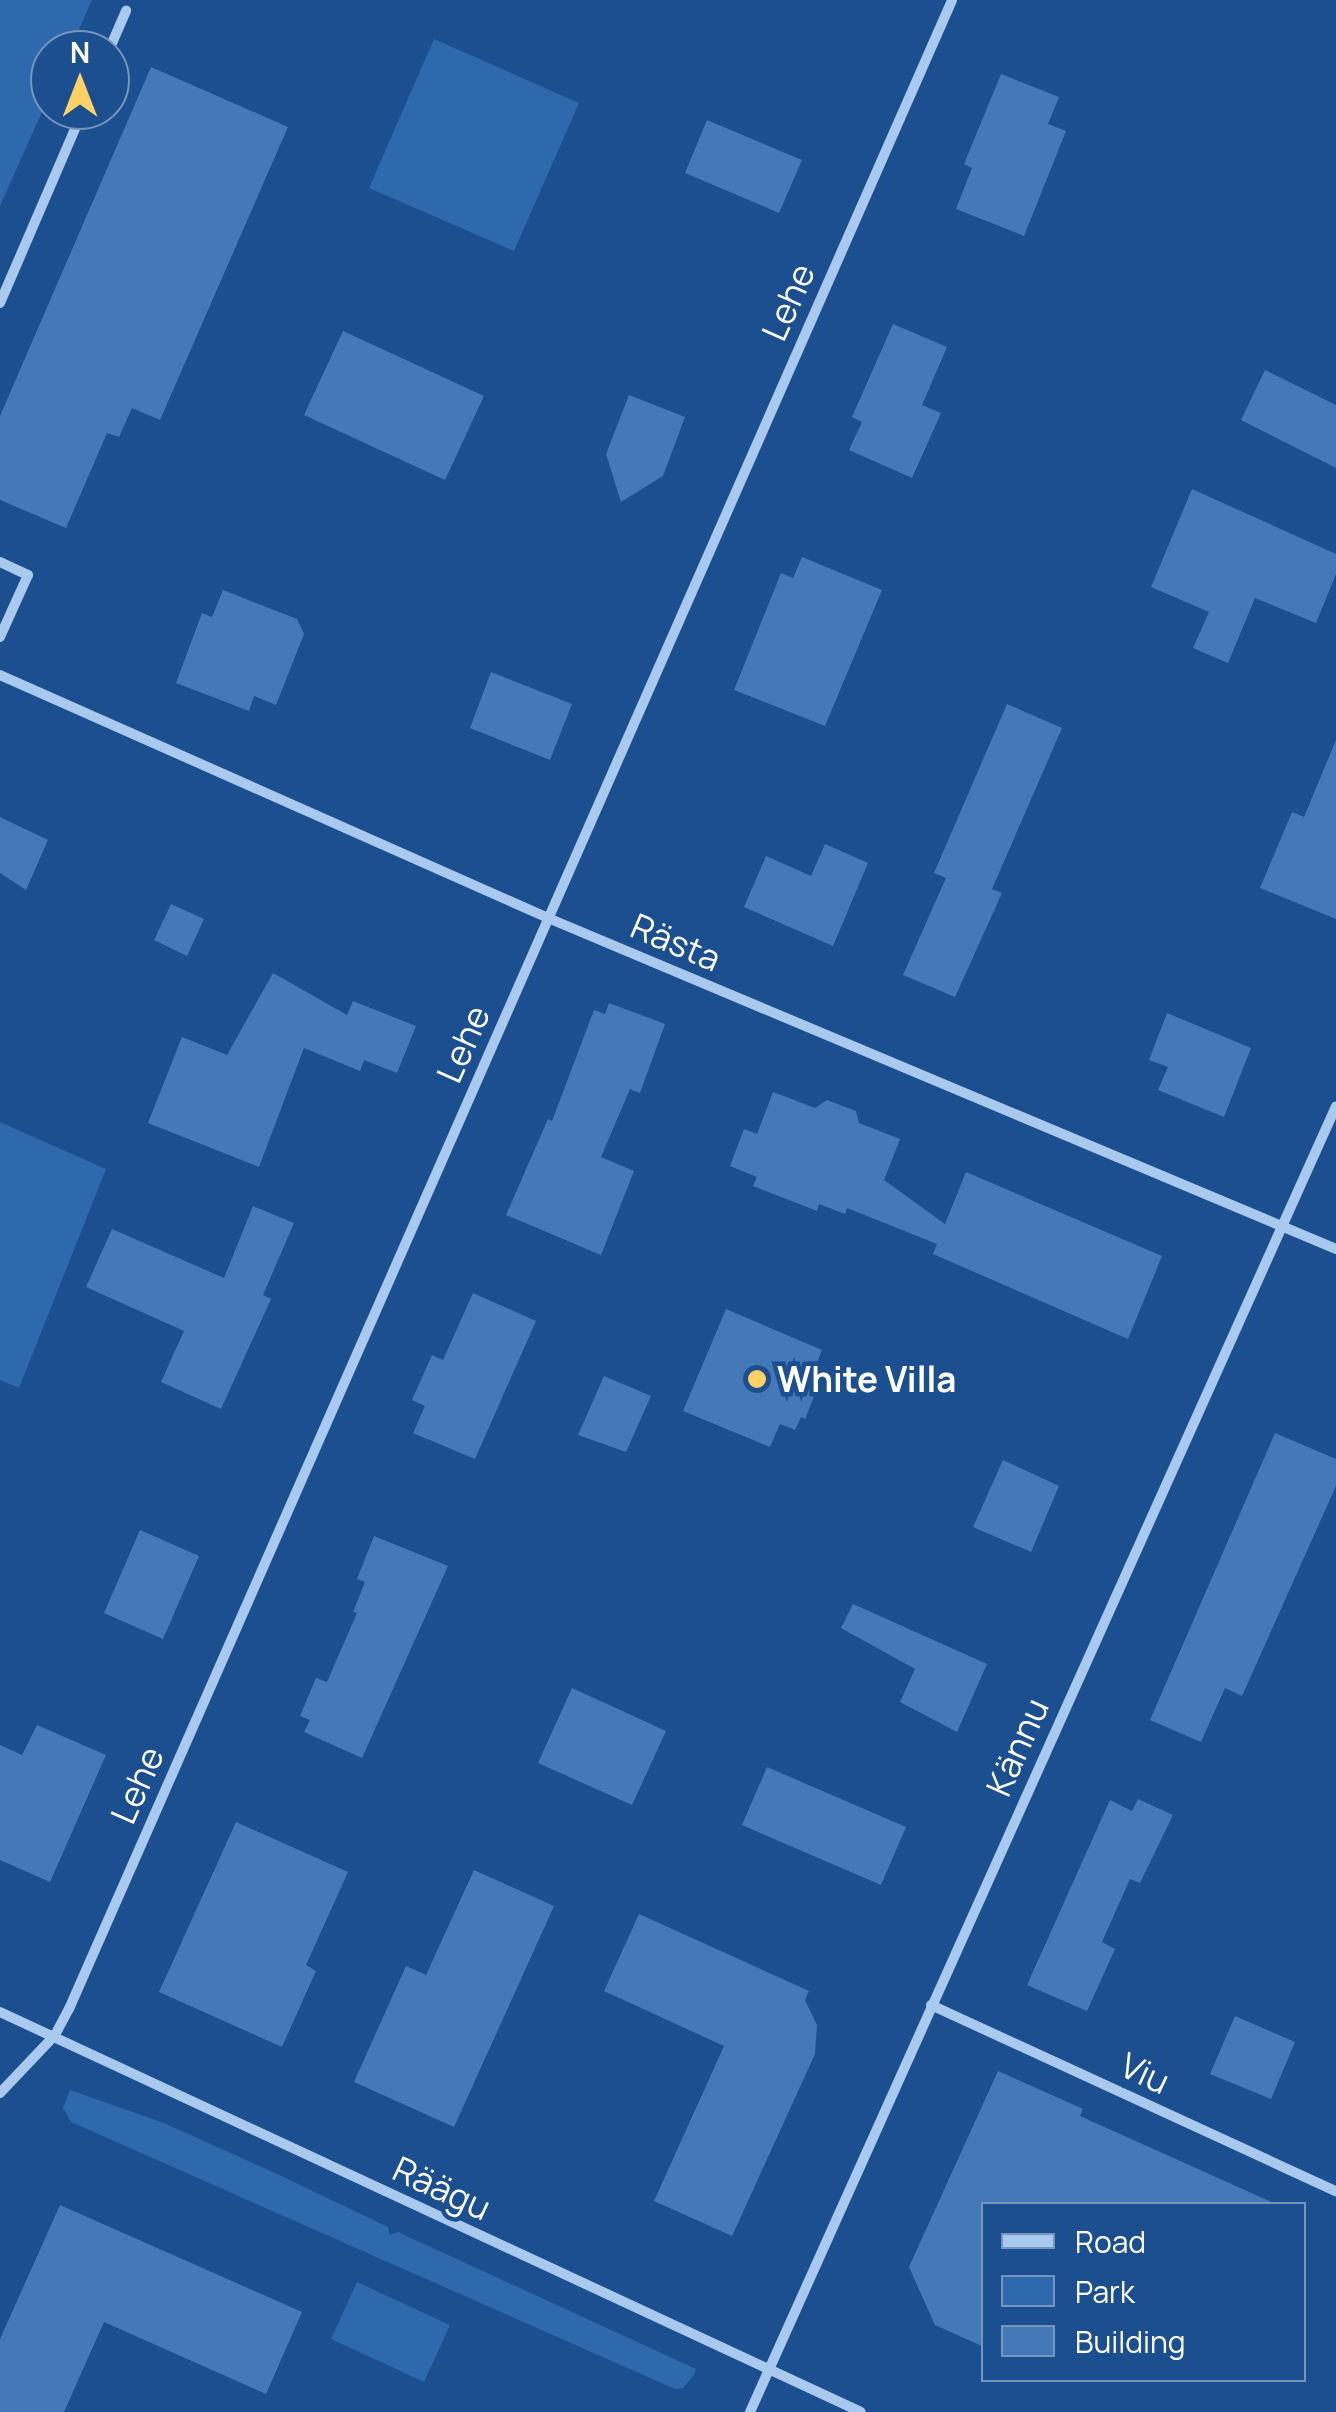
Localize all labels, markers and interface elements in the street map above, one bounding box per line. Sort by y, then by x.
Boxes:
north arrow [30,30,130,130]
text: N [70,33,90,71]
street label: Lehe [753,257,823,347]
street label: Rästa [625,904,727,980]
street label: Lehe [428,999,498,1089]
place label: White Villa [777,1358,956,1400]
marker: White Villa [746,1368,768,1390]
street label: Kännu [977,1692,1057,1802]
street label: Lehe [102,1740,172,1830]
street label: Viu [1114,2044,1176,2102]
street label: Räägu [387,2147,497,2229]
legend [981,2202,1306,2382]
text: Road [1075,2221,1146,2262]
text: Park [1075,2271,1135,2312]
text: Building [1075,2321,1186,2362]

